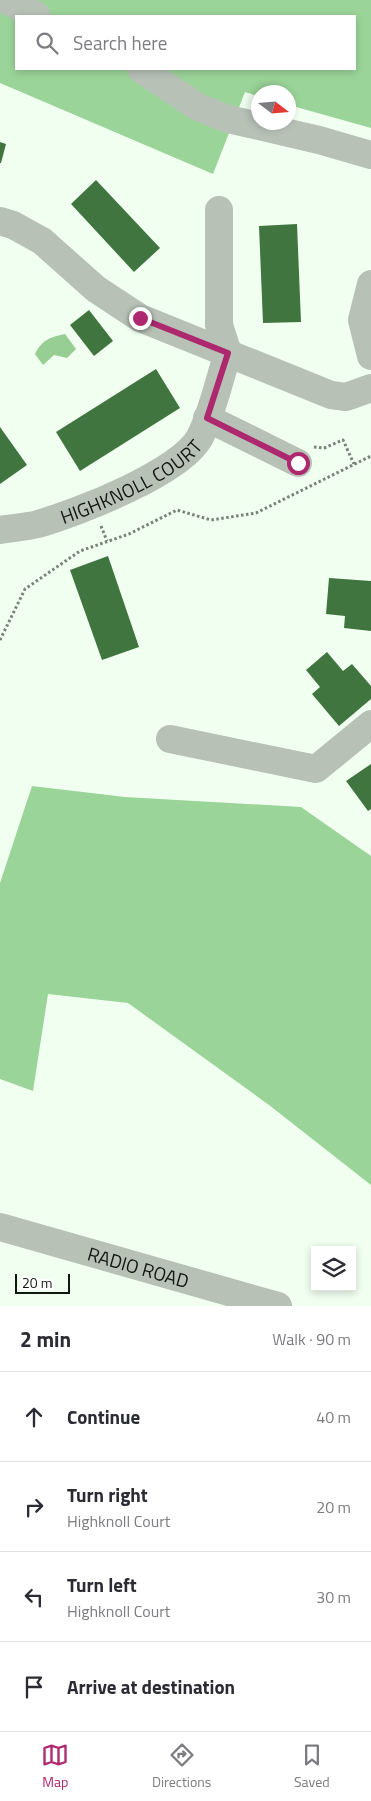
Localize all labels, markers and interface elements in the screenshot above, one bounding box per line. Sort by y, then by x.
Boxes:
search box [15,15,356,70]
text: Search here [73,28,167,57]
icon: search [33,29,61,57]
north arrow [251,85,296,130]
route end [129,307,152,330]
street label: HIGHKNOLL COURT [56,432,208,530]
route start [287,452,310,475]
street label: RADIO ROAD [84,1238,193,1295]
map controls [311,1246,356,1291]
button: layers [311,1246,356,1291]
scale bar [15,1271,70,1294]
text: 20 m [22,1272,52,1293]
text: 2 min [20,1323,71,1355]
text: Walk · 90 m [272,1327,351,1351]
text: Continue [67,1402,140,1431]
icon: ahead [20,1403,48,1431]
text: 40 m [316,1405,351,1429]
text: Turn right [67,1480,148,1509]
icon: right [20,1493,48,1521]
text: 20 m [316,1495,351,1519]
text: Highknoll Court [67,1509,170,1533]
text: Turn left [67,1570,137,1599]
icon: left [20,1583,48,1611]
text: 30 m [316,1585,351,1609]
text: Highknoll Court [67,1599,170,1623]
text: Arrive at destination [67,1672,235,1701]
icon: arrive [20,1673,48,1701]
tab: Map [41,1741,69,1792]
tab: Directions [152,1741,211,1792]
tab: Saved [294,1741,330,1792]

